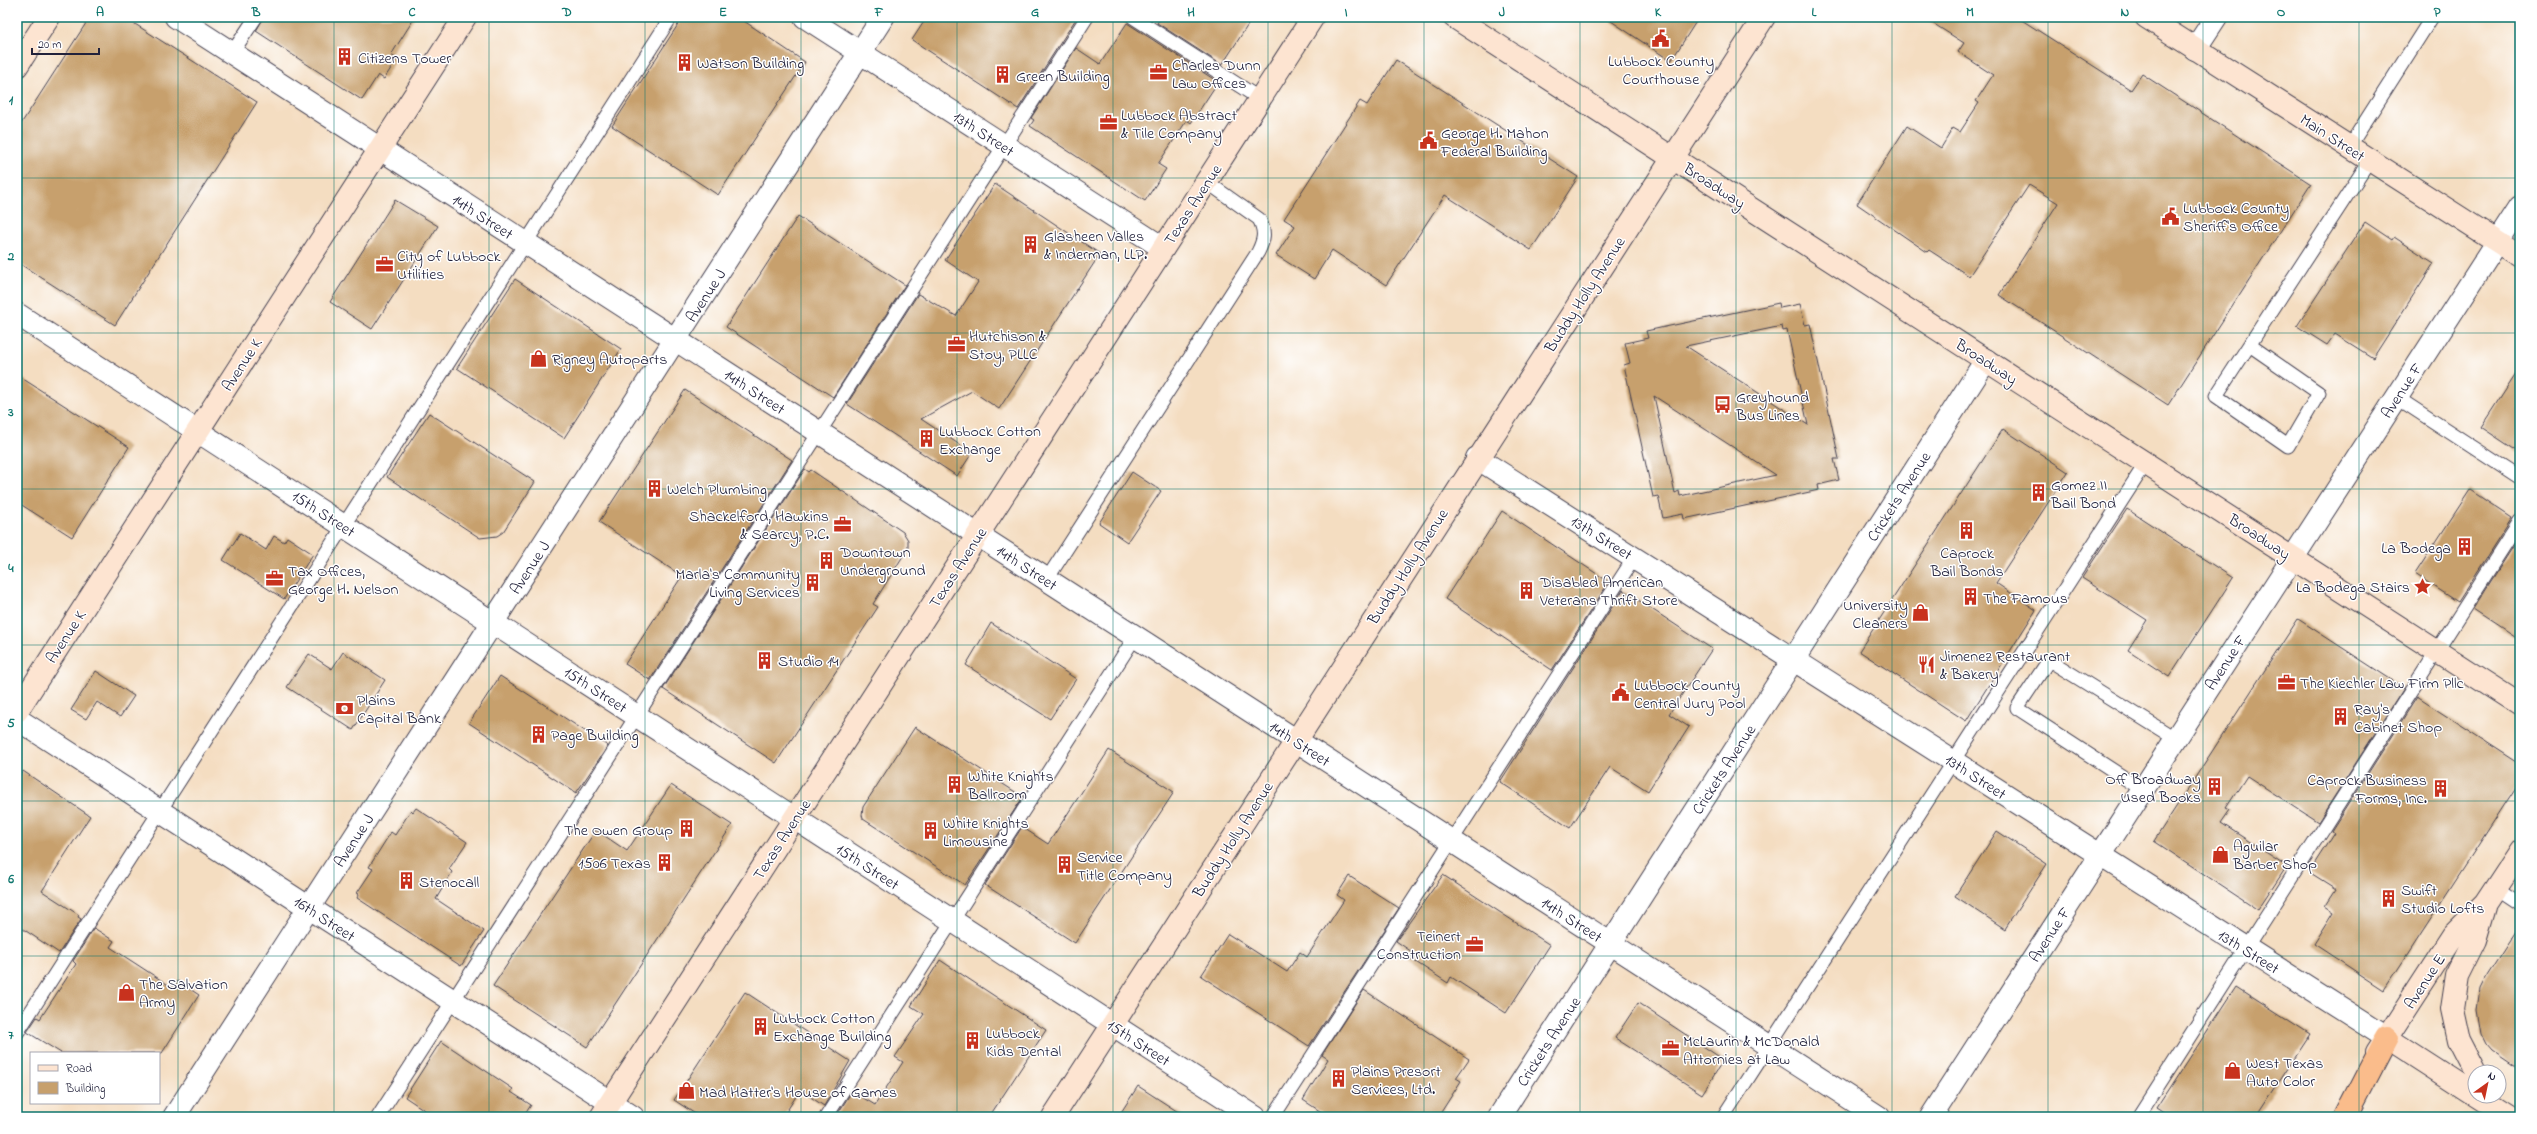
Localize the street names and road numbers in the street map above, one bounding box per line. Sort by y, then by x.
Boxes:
street label: 13th Street [947,106,1019,164]
street label: Main Street [2295,109,2370,169]
street label: Broadway [1677,157,1750,216]
street label: Texas Avenue [1159,159,1229,250]
street label: 14th Street [446,189,518,247]
street label: Buddy Holly Avenue [1539,232,1633,359]
street label: Avenue J [680,265,733,328]
street label: Avenue K [216,333,269,397]
street label: Broadway [1949,333,2022,392]
street label: Avenue F [2376,358,2430,424]
street label: 14th Street [718,364,790,422]
street label: Crickets Avenue [1861,447,1938,547]
street label: 15th Street [286,485,360,545]
street label: Buddy Holly Avenue [1362,504,1456,631]
street label: Broadway [2222,508,2295,567]
street label: 13th Street [1565,510,1637,567]
street label: Texas Avenue [924,522,994,613]
street label: Avenue J [504,537,557,600]
street label: 14th Street [990,540,1062,598]
street label: Avenue K [40,605,93,669]
street label: Avenue F [2200,630,2254,696]
street label: 15th Street [558,661,632,721]
street label: 14th Street [1263,716,1335,774]
street label: Crickets Avenue [1686,720,1763,820]
street label: 13th Street [1939,749,2011,807]
street label: Buddy Holly Avenue [1187,777,1281,904]
street label: Texas Avenue [748,794,818,885]
street label: Avenue J [328,810,381,873]
street label: 15th Street [830,838,904,898]
street label: 16th Street [288,891,360,949]
street label: 14th Street [1535,892,1607,950]
street label: Avenue F [2024,902,2078,968]
street label: 13th Street [2212,924,2284,981]
street label: Avenue E [2399,950,2453,1014]
street label: Crickets Avenue [1511,992,1588,1092]
street label: 15th Street [1101,1014,1175,1074]

